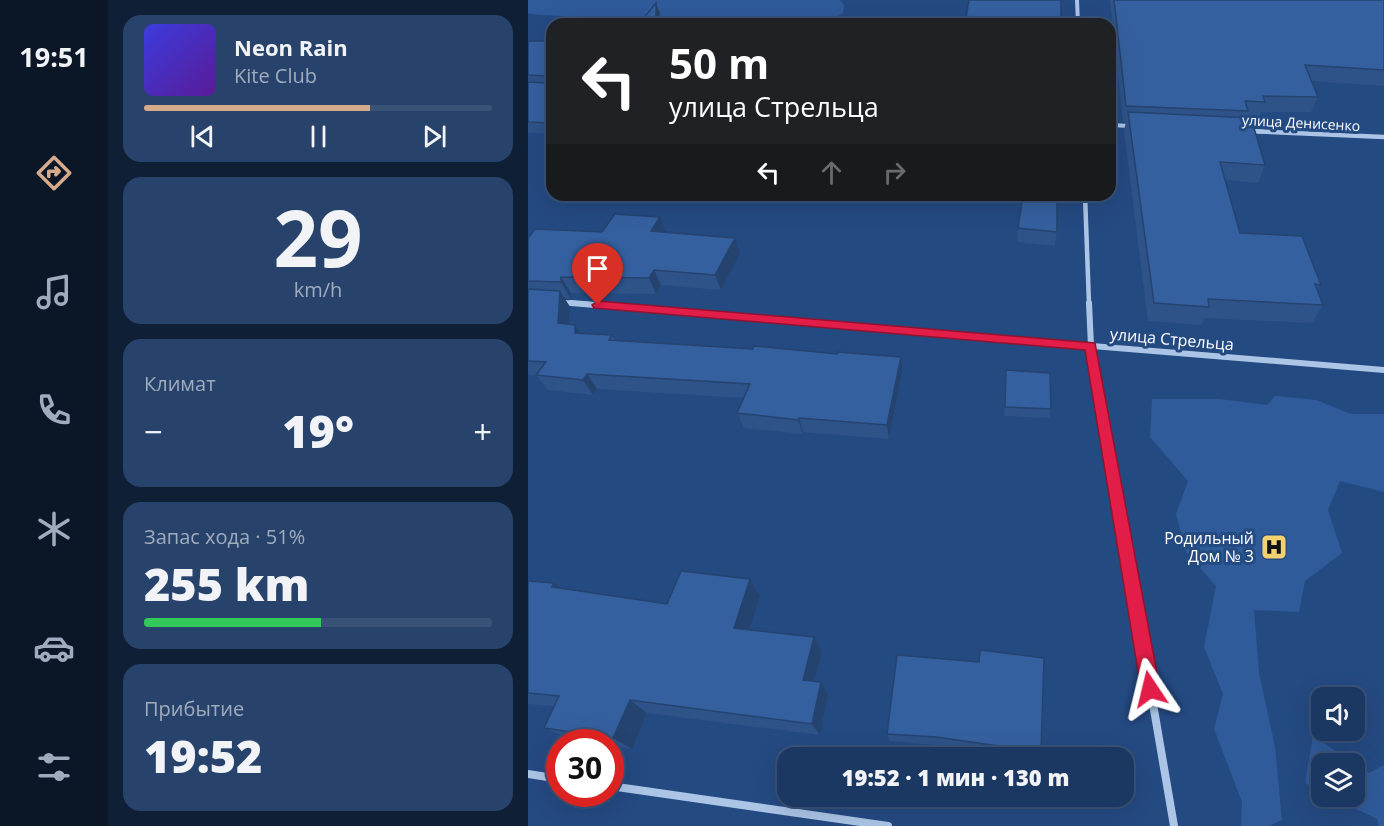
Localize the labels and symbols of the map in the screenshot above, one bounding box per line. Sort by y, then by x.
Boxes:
street label: улица Денисенко [1241,110,1361,135]
pin [572,243,623,305]
street label: улица Стрельца [1109,323,1235,355]
place label: Родильный Дом № 3 [1164,527,1254,567]
hospital icon: Родильный Дом № 3 [1259,532,1289,562]
position arrow [1118,657,1182,721]
speed limit sign: 30 [546,729,624,807]

